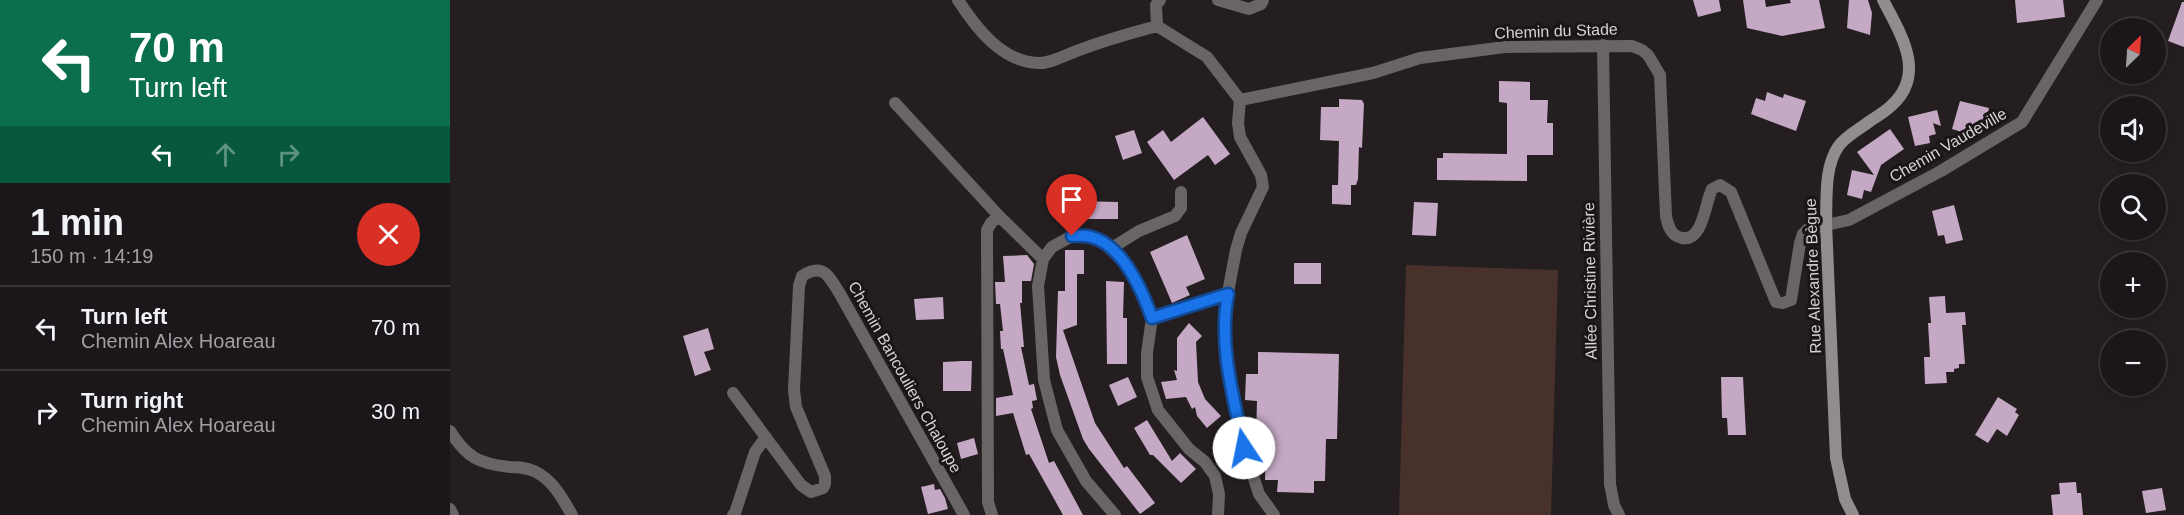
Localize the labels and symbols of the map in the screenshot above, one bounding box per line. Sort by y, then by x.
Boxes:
north arrow [2100,18,2166,84]
street label: Chemin du Stade [1494,20,1618,42]
street label: Chemin Vaudeville [1886,105,2010,185]
pin [1046,174,1097,236]
street label: Rue Alexandre Bègue [1802,198,1824,354]
street label: Allée Christine Rivière [1580,202,1600,360]
street label: Chemin Bancouliers Chaloupe [845,278,965,476]
position arrow [1212,416,1276,480]

